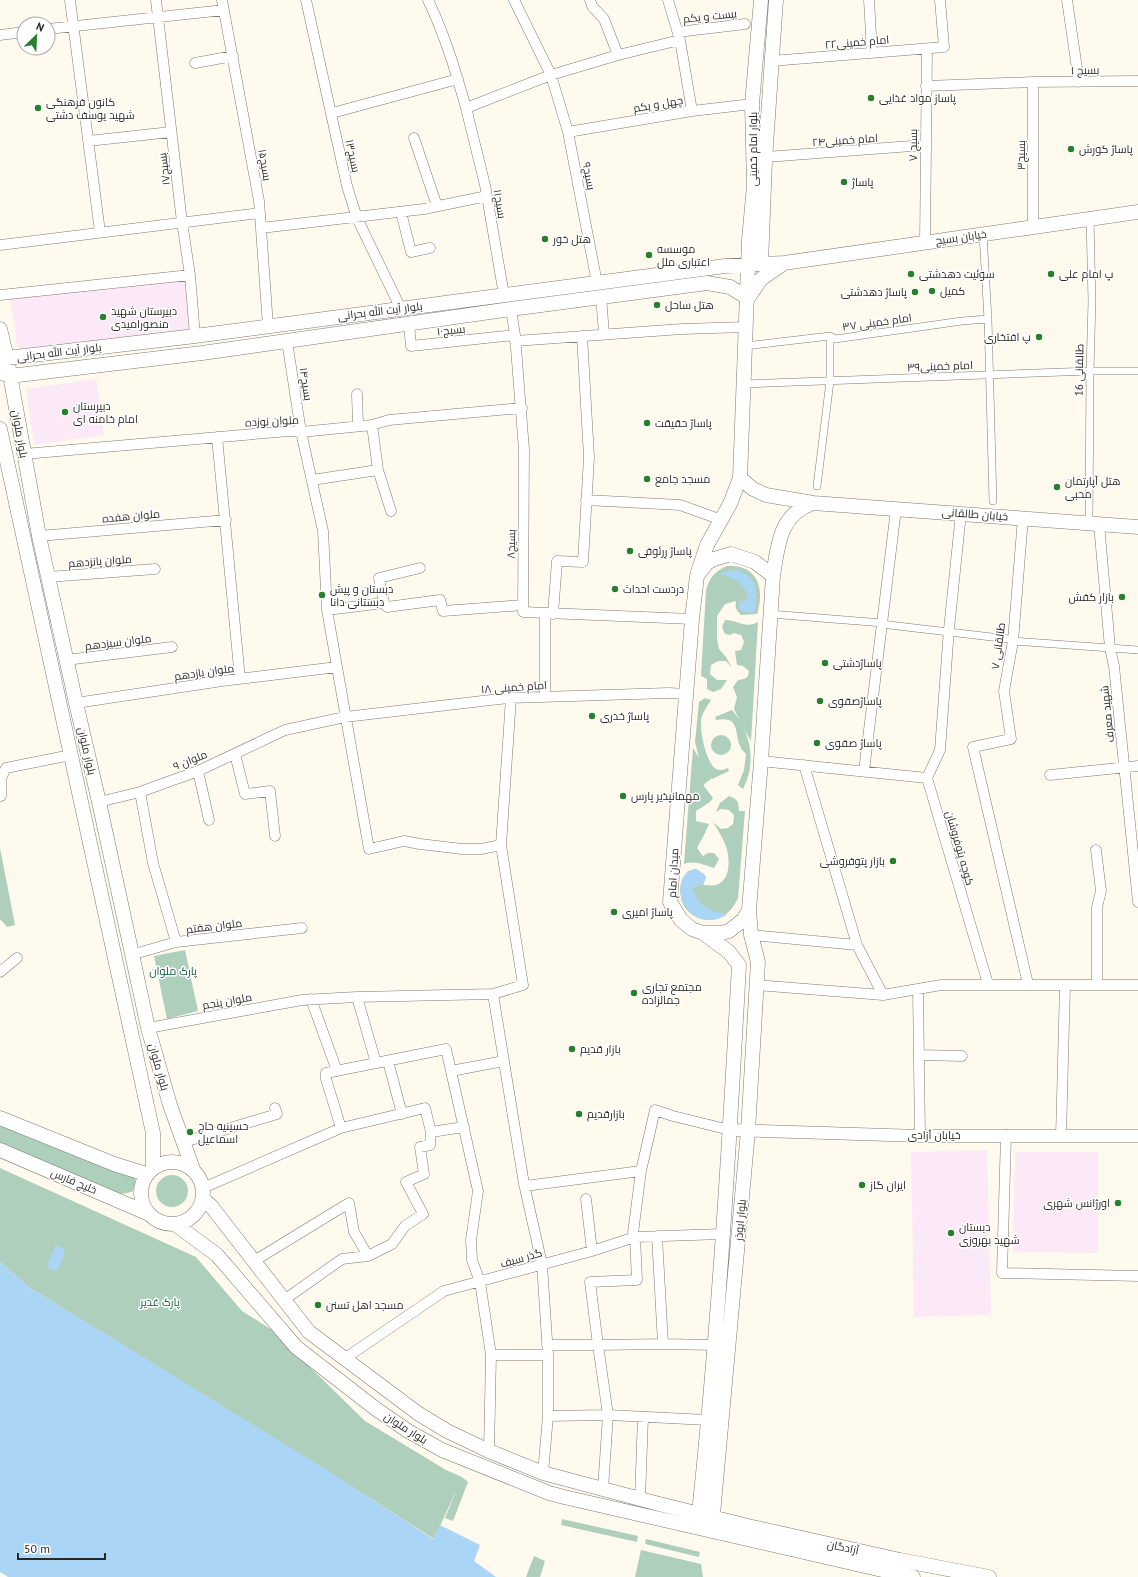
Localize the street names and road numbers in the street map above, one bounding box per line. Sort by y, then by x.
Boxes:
street label: بیست و یکم [682,6,738,27]
street label: امام خمینی۲۲ [824,32,890,53]
street label: بسیج ۱ [1070,63,1100,78]
street label: چهل و یکم [632,93,684,116]
street label: بلوار امام خمینی [746,112,761,186]
street label: بسیج ۷ [906,129,921,161]
street label: امام خمینی۲۴ [812,131,878,150]
street label: بسیج۱۳ [342,138,363,174]
street label: بسیج۳ [1014,140,1029,170]
street label: بسیج۱۵ [254,148,275,182]
street label: بسیج۱۷ [155,152,174,186]
street label: بسیج۹ [578,161,599,191]
street label: بسیج۱۱ [490,188,509,220]
street label: خیابان بسیج [934,226,988,249]
street label: بلوار آیت الله بحرانی [337,298,423,323]
street label: امام خمینی ۳۷ [841,310,913,335]
street label: بسیج۱۰ [436,322,466,339]
street label: بلوار آیت الله بحرانی [16,339,102,364]
street label: طالقانی 16 [1072,344,1086,396]
street label: امام خمینی۳۹ [907,358,973,375]
street label: بسیج۱۴ [295,366,316,402]
street label: بلوار ملوان [9,409,31,459]
street label: ملوان نوزده [245,413,299,429]
street label: خیابان طالقانی [941,505,1009,523]
street label: ملوان هفده [101,506,161,526]
street label: بسیج۸ [504,529,519,559]
street label: ملوان پانزدهم [68,552,132,571]
street label: طالقانی ۷ [988,622,1008,670]
street label: ملوان سیزدهم [84,631,152,654]
street label: ملوان یازدهم [173,661,235,684]
street label: امام خمینی ۱۸ [481,678,547,697]
street label: شهید معرف [1097,685,1117,743]
street label: بلوار ملوان [75,726,99,776]
street label: ملوان ۹ [171,747,209,773]
street label: کوچه پتوفروشان [943,809,977,887]
street label: میدان امام [665,848,682,898]
street label: ملوان هفتم [185,916,243,937]
street label: ملوان پنجم [201,990,253,1013]
street label: بلوار ملوان [146,1042,172,1092]
street label: خیابان آزادی [907,1128,961,1142]
street label: خلیج فارس [48,1165,99,1198]
street label: بلوار ابوذر [731,1198,749,1242]
street label: گذر سیف [498,1245,544,1271]
street label: بلوار ملوان [382,1409,430,1447]
street label: آزادگان [826,1537,860,1557]

